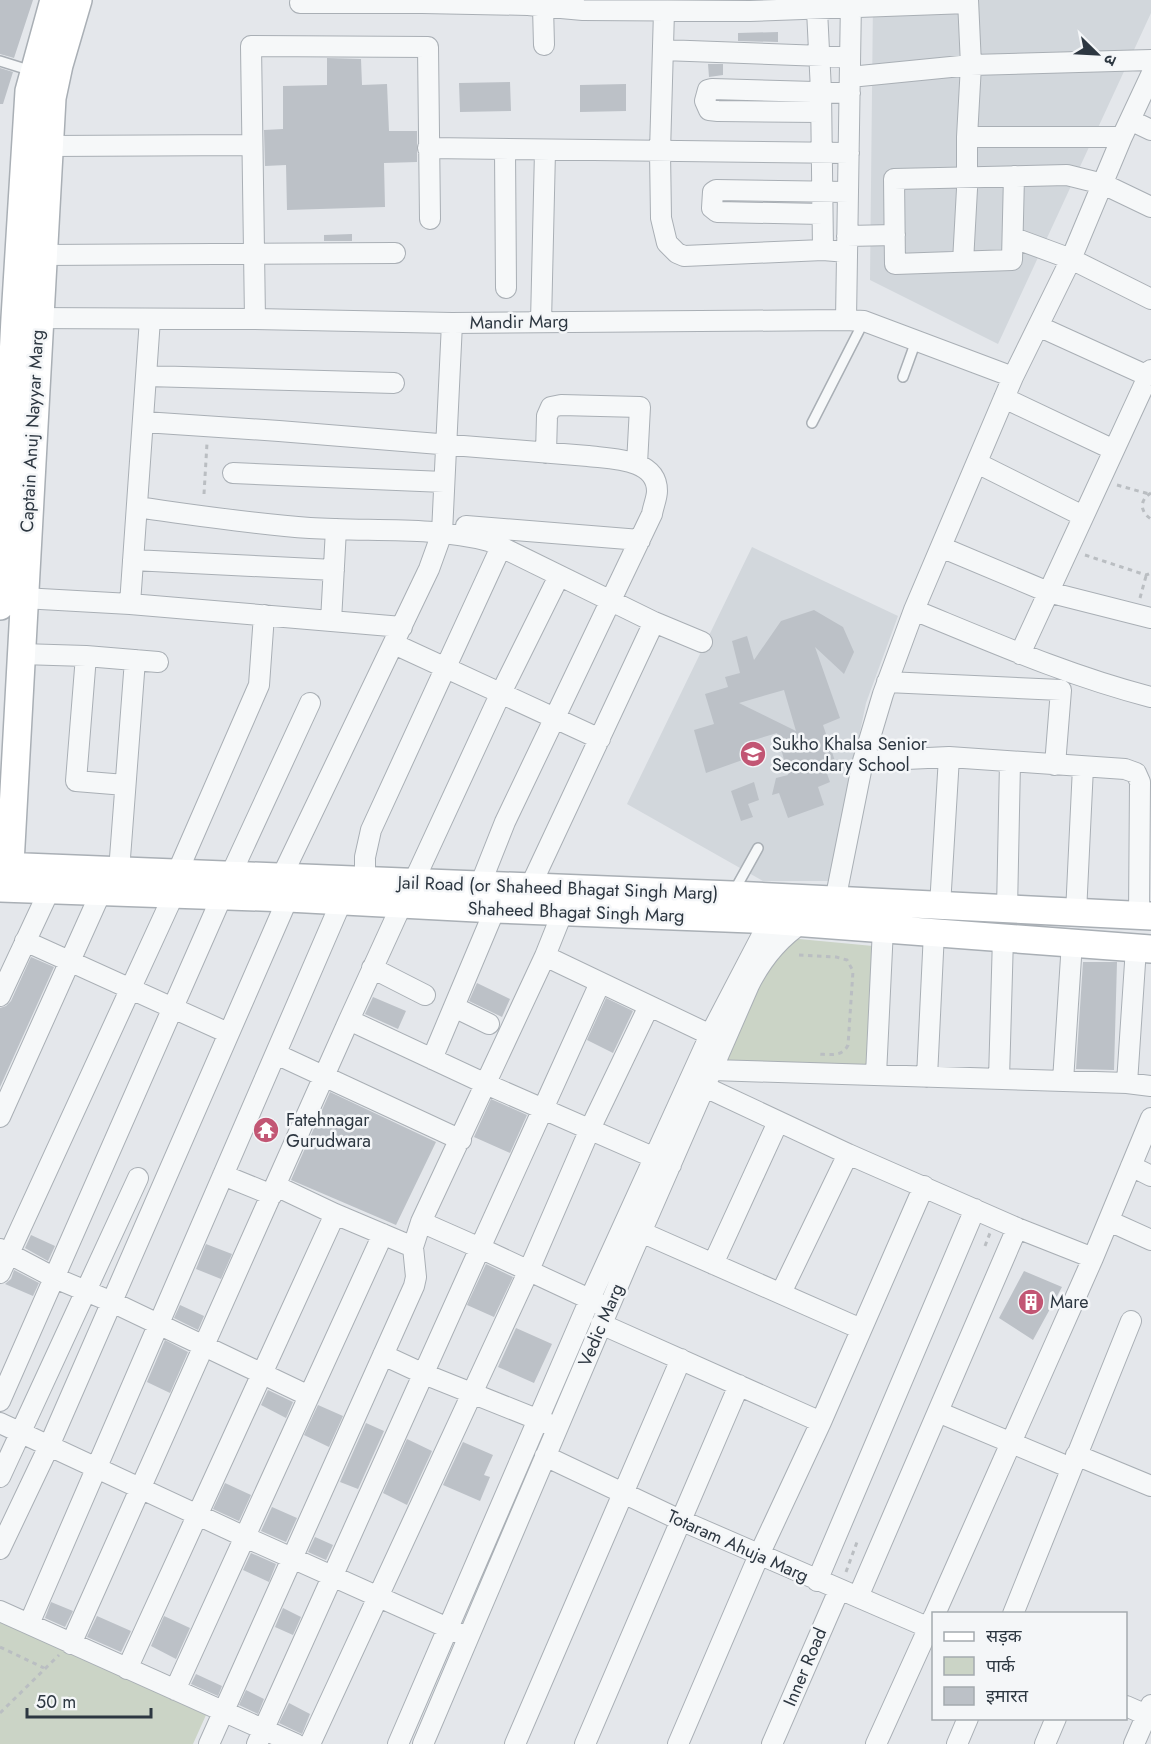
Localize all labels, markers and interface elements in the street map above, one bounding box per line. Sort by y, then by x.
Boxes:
north arrow [1067,24,1127,84]
text: उ [1098,51,1123,69]
street label: Mandir Marg [469,308,569,336]
street label: Captain Anuj Nayyar Marg [14,329,50,533]
place label: Sukho Khalsa Senior Secondary School [772,731,928,778]
school or university icon: Sukho Khalsa Senior Secondary School [738,739,768,769]
street label: Jail Road (or Shaheed Bhagat Singh Marg) [395,869,719,907]
street label: Shaheed Bhagat Singh Marg [467,895,685,929]
place label: Fatehnagar Gurudwara [286,1107,371,1154]
temple icon: Fatehnagar Gurudwara [251,1115,281,1145]
street label: Vedic Marg [572,1279,630,1371]
building icon: Mare [1016,1287,1046,1317]
place label: Mare [1050,1289,1088,1315]
street label: Totaram Ahuja Marg [663,1503,813,1589]
legend [932,1612,1127,1720]
text: सड़क [986,1623,1023,1649]
street label: Inner Road [777,1624,833,1710]
text: पार्क [986,1653,1016,1679]
scale bar [27,1681,152,1719]
text: इमारत [986,1683,1029,1709]
text: 50 m [36,1689,76,1715]

